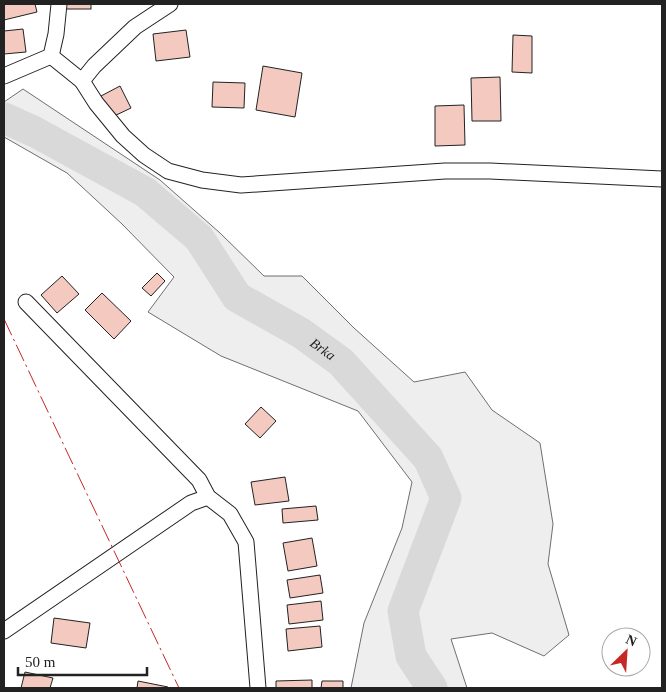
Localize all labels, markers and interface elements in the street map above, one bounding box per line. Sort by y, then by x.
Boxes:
water label: Brka [307,335,338,363]
north arrow [601,627,651,677]
text: N [624,632,639,650]
scale bar [18,644,146,676]
text: 50 m [25,654,56,670]

